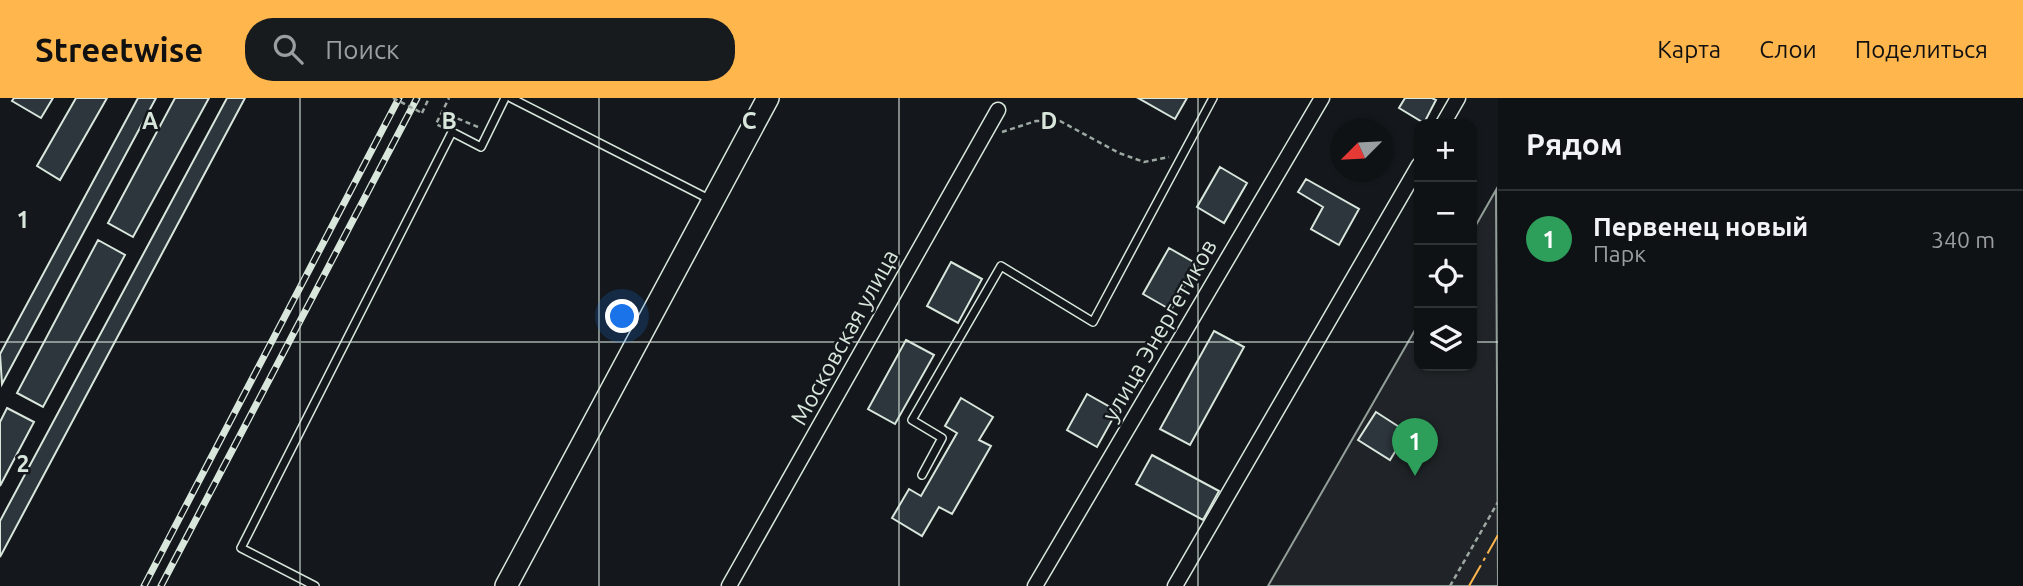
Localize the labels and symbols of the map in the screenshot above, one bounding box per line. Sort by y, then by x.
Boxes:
text: A [142,108,158,133]
text: B [441,108,457,133]
text: C [742,108,757,133]
text: D [1041,108,1057,133]
north arrow [1330,119,1393,182]
text: 1 [17,207,29,232]
street label: улица Энергетиков [1097,235,1221,425]
street label: Московская улица [785,245,903,429]
your location [605,299,639,333]
pin: 1 [1392,418,1438,476]
text: 2 [17,451,29,476]

